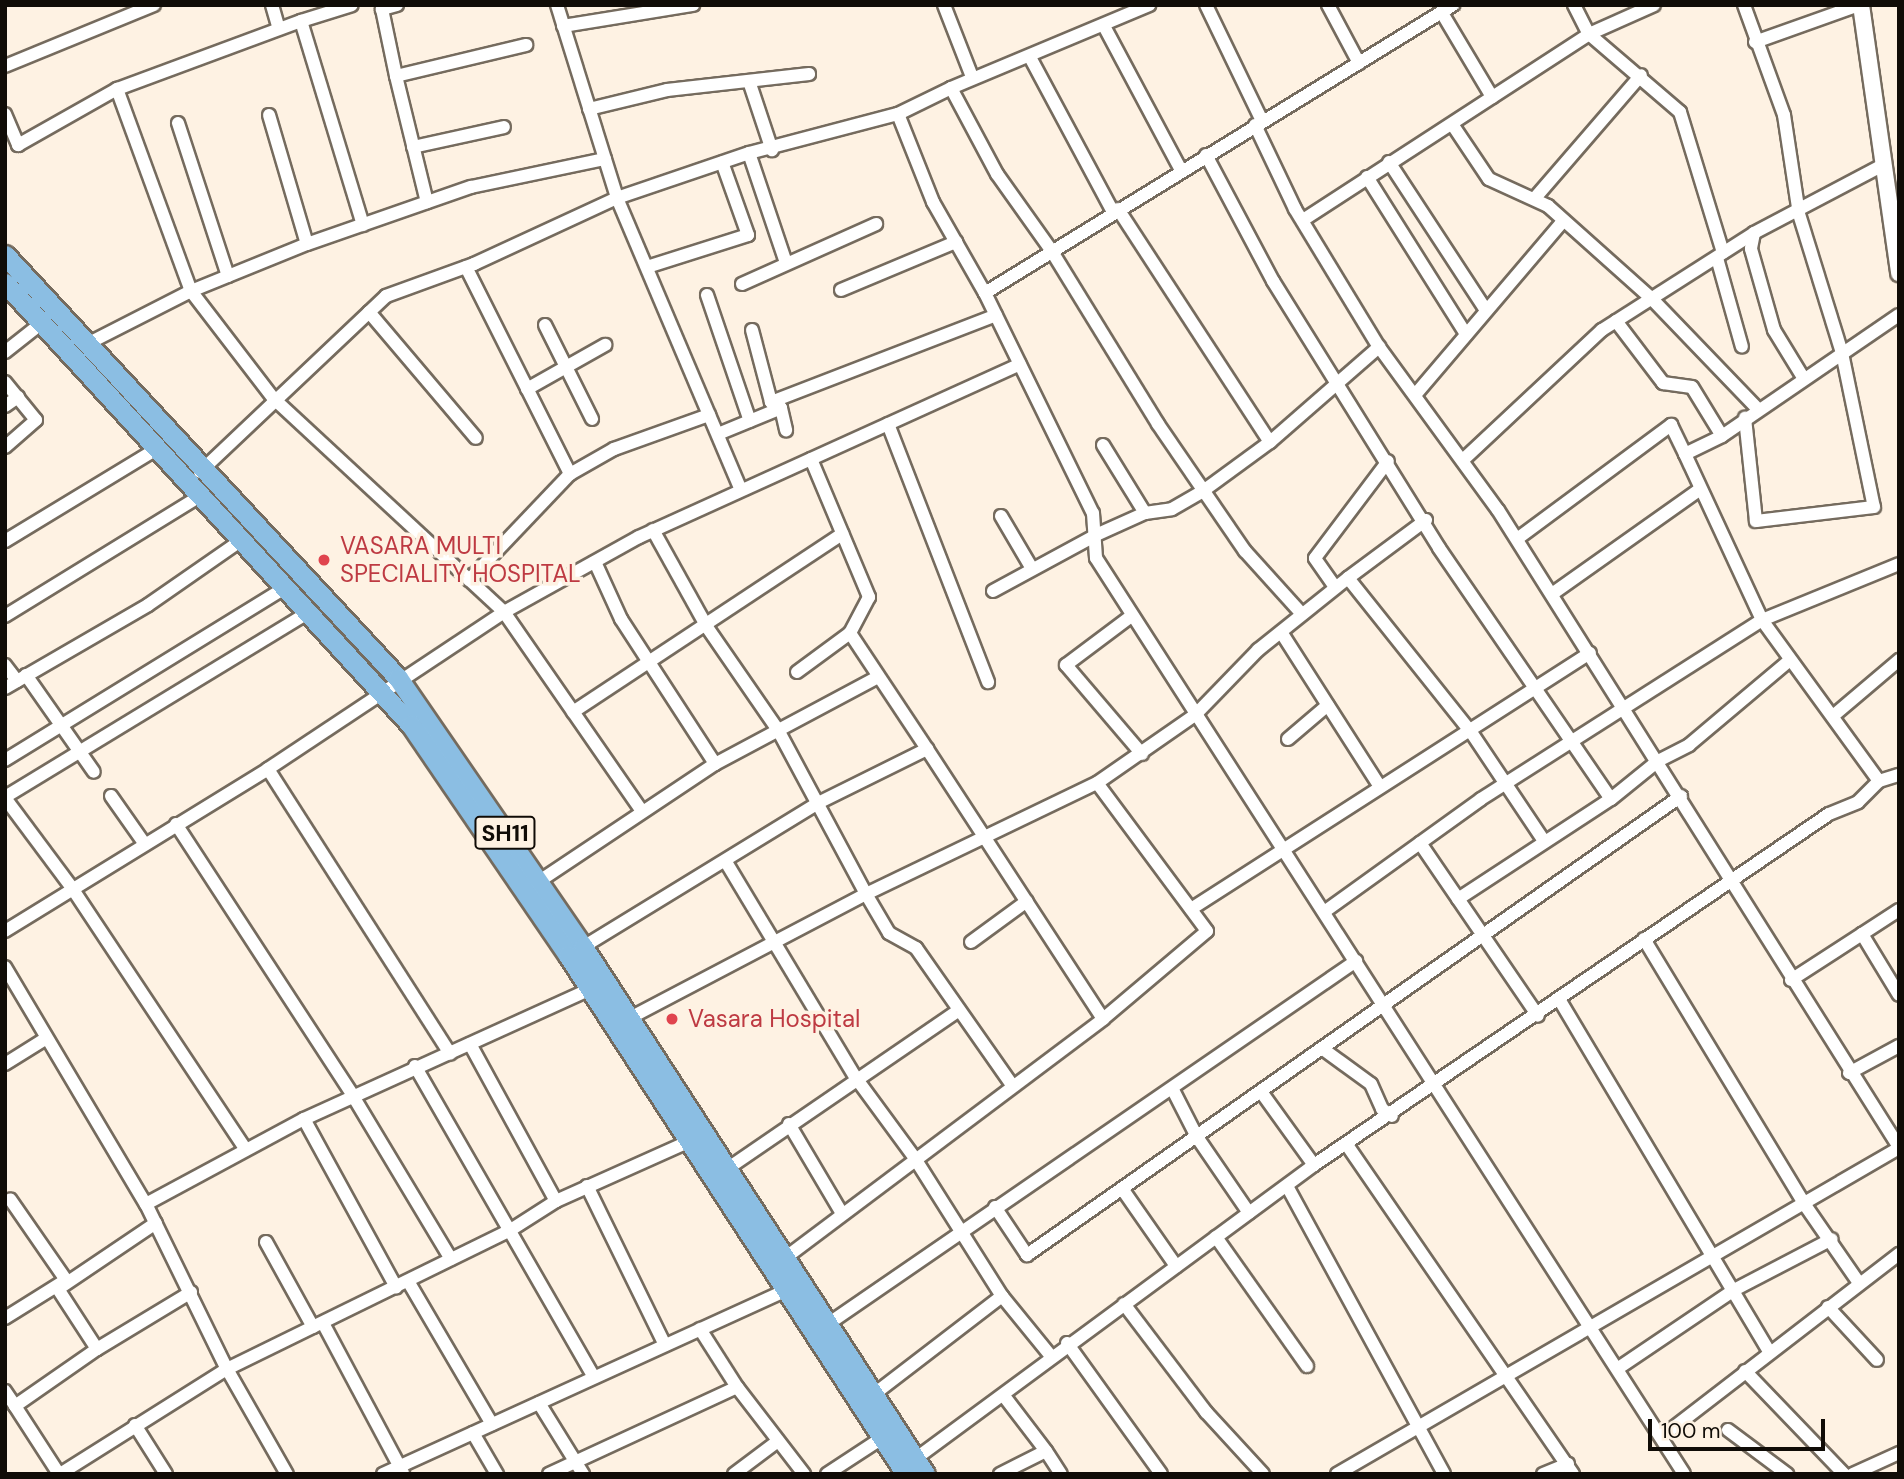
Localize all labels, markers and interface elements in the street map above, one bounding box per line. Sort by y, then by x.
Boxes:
place label: VASARA MULTI SPECIALITY HOSPITAL [340,532,581,588]
marker: VASARA MULTI SPECIALITY HOSPITAL [314,550,334,570]
road number: SH11 [474,814,536,852]
place label: Vasara Hospital [688,1005,860,1033]
marker: Vasara Hospital [662,1009,682,1029]
scale bar [1652,1406,1829,1450]
text: 100 m [1661,1417,1721,1445]

